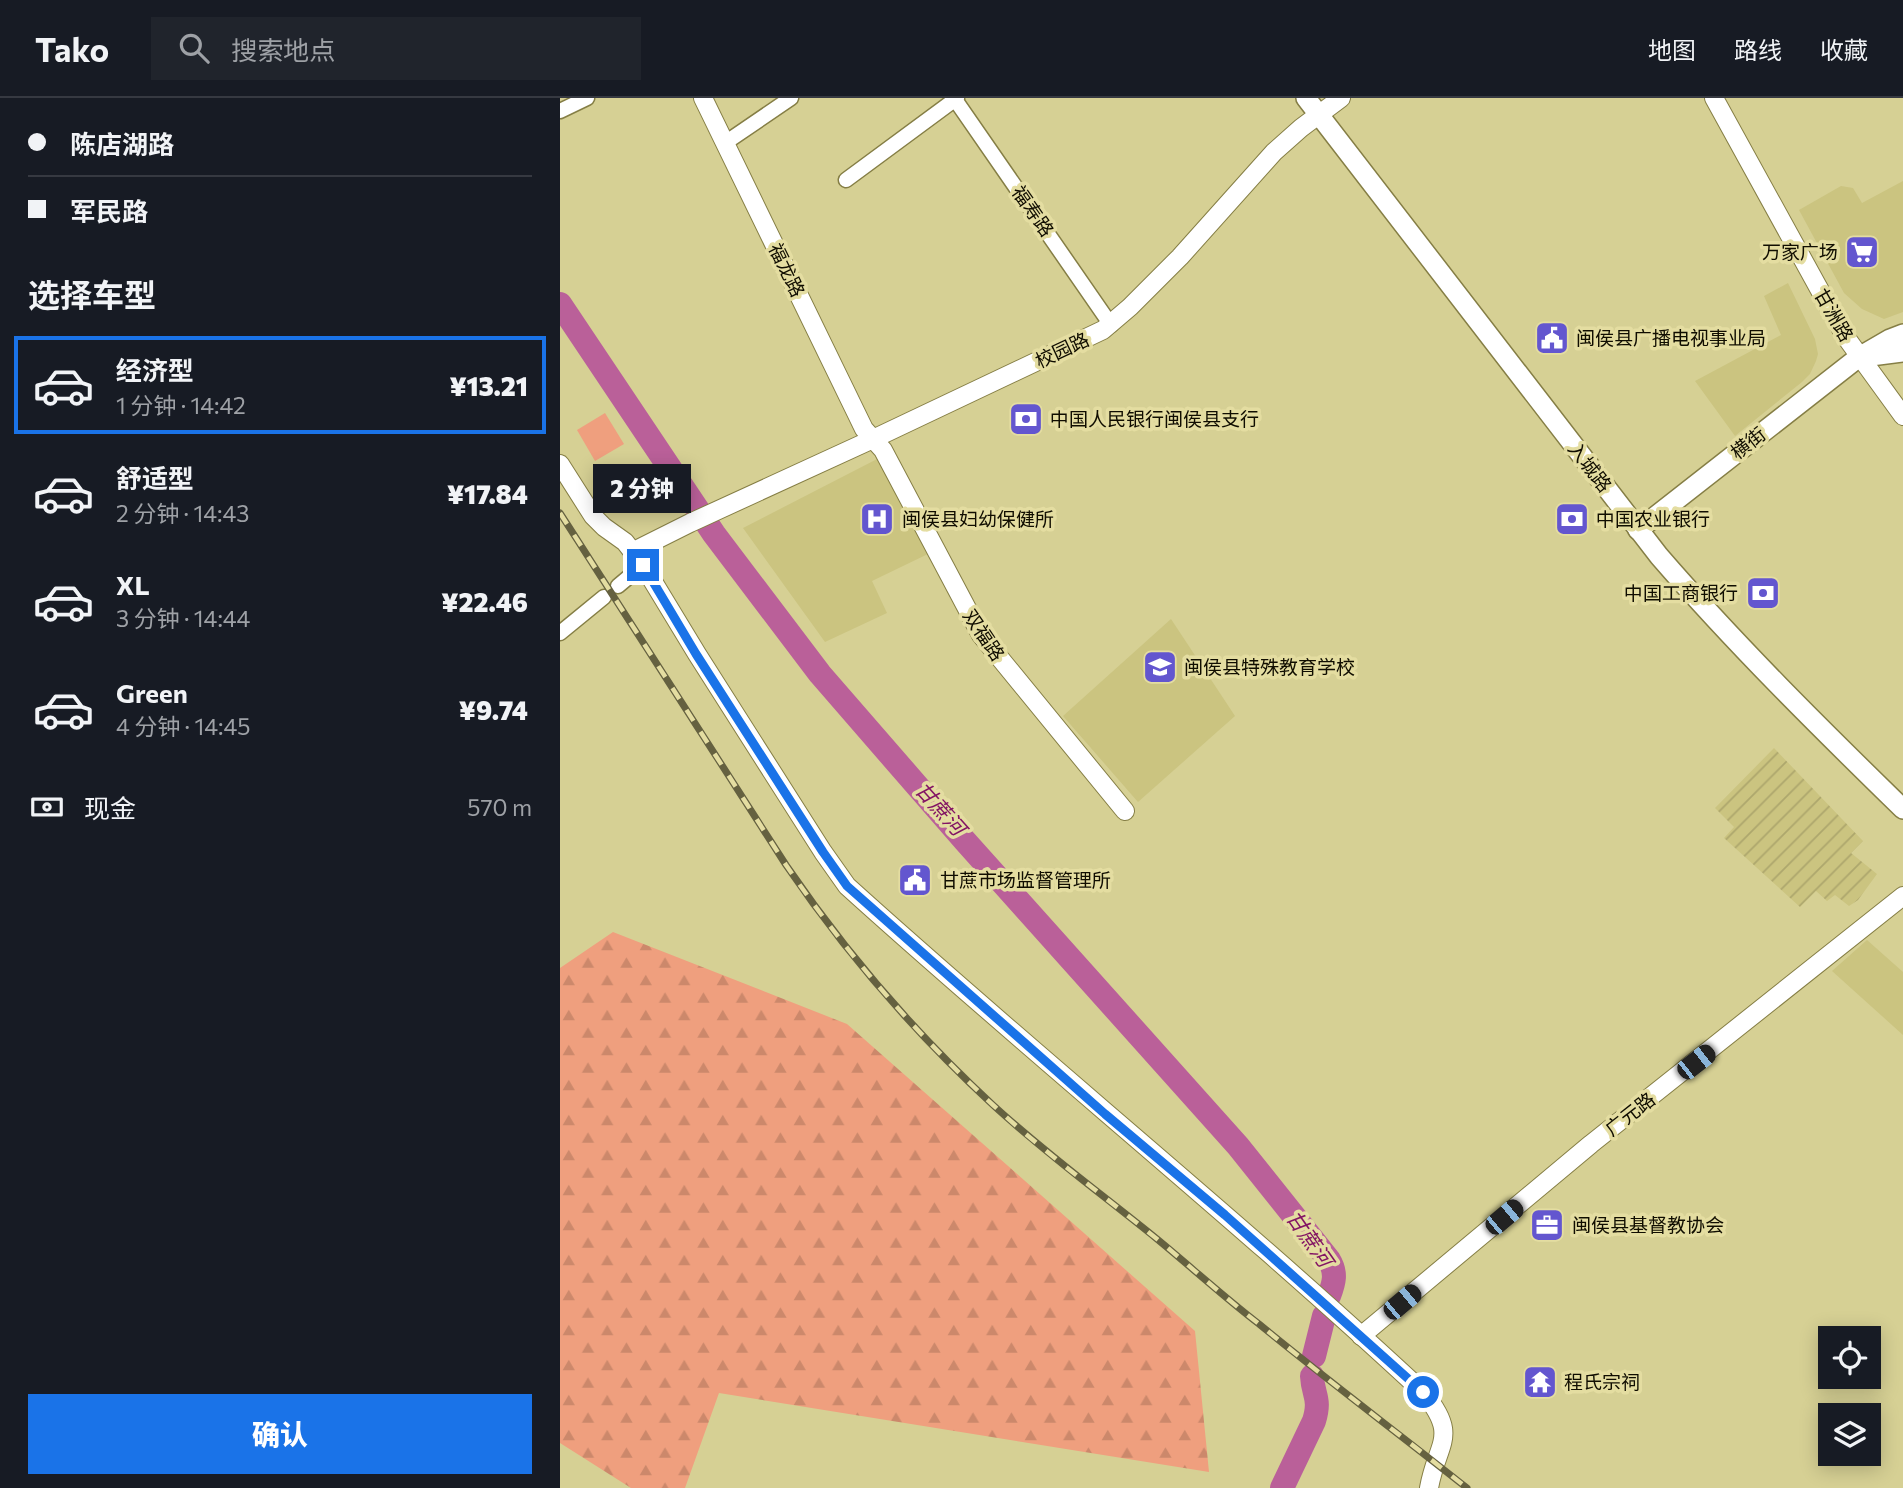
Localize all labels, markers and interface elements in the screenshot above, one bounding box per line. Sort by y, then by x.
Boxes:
search box [151,17,641,80]
text: Tako [35,28,109,69]
icon: search [175,29,213,67]
text: 搜索地点 [231,34,335,65]
text: 地图 [1648,35,1696,64]
text: 路线 [1734,35,1782,64]
text: 收藏 [1820,35,1868,64]
text: 陈店湖路 [70,128,174,159]
street label: 福寿路 [1008,181,1059,241]
text: 军民路 [70,195,148,226]
supermarket icon: 万家广场 [1843,233,1881,271]
street label: 福龙路 [765,239,810,300]
place label: 万家广场 [1762,240,1838,263]
text: 选择车型 [28,274,156,314]
street label: 甘洲路 [1810,284,1859,345]
public building icon: 闽侯县广播电视事业局 [1533,319,1571,357]
place label: 闽侯县广播电视事业局 [1576,326,1766,349]
street label: 校园路 [1031,327,1092,372]
icon: car [32,354,95,417]
text: 经济型 [116,354,194,385]
text: ¥13.21 [449,370,528,401]
text: 1 分钟 · 14:42 [116,391,246,419]
bank icon: 中国人民银行闽侯县支行 [1007,400,1045,438]
place label: 中国人民银行闽侯县支行 [1050,407,1259,430]
street label: 横街 [1726,422,1770,463]
street label: 入城路 [1564,437,1617,496]
icon: car [32,462,95,525]
text: 舒适型 [116,462,194,493]
callout: 2 分钟 [594,463,692,512]
text: 2 分钟 [610,474,674,502]
text: ¥17.84 [447,478,528,509]
text: 2 分钟 · 14:43 [116,499,249,527]
hospital icon: 闽侯县妇幼保健所 [858,500,896,538]
bank icon: 中国农业银行 [1553,500,1591,538]
place label: 闽侯县妇幼保健所 [902,507,1054,530]
place label: 中国农业银行 [1596,507,1710,530]
route end [627,549,659,581]
text: XL [116,569,150,600]
icon: car [32,570,95,633]
bank icon: 中国工商银行 [1744,574,1782,612]
place label: 中国工商银行 [1624,581,1738,604]
text: ¥22.46 [441,586,528,617]
text: 3 分钟 · 14:44 [116,604,250,632]
street label: 双福路 [959,605,1010,665]
school or university icon: 闽侯县特殊教育学校 [1141,648,1179,686]
place label: 闽侯县特殊教育学校 [1184,655,1355,678]
text: Green [116,677,188,708]
icon: car [32,678,95,741]
text: ¥9.74 [459,694,528,725]
text: 4 分钟 · 14:45 [116,712,251,740]
water label: 甘蔗河 [911,776,974,843]
icon: cash [28,788,66,826]
text: 现金 [84,792,136,823]
text: 570 m [467,793,532,821]
public building icon: 甘蔗市场监督管理所 [896,861,934,899]
place label: 甘蔗市场监督管理所 [940,868,1111,891]
car [1673,1041,1720,1083]
street label: 广元路 [1600,1087,1659,1140]
car [1482,1195,1527,1239]
water label: 甘蔗河 [1282,1205,1341,1274]
office icon: 闽侯县基督教协会 [1528,1206,1566,1244]
place label: 闽侯县基督教协会 [1572,1213,1724,1236]
car [1380,1280,1425,1324]
map controls [1818,1326,1881,1466]
button: locate [1818,1326,1881,1389]
temple icon: 程氏宗祠 [1521,1363,1559,1401]
place label: 程氏宗祠 [1564,1370,1640,1393]
route start [1407,1376,1439,1408]
button: 确认 [28,1394,532,1474]
button: layers [1818,1403,1881,1466]

